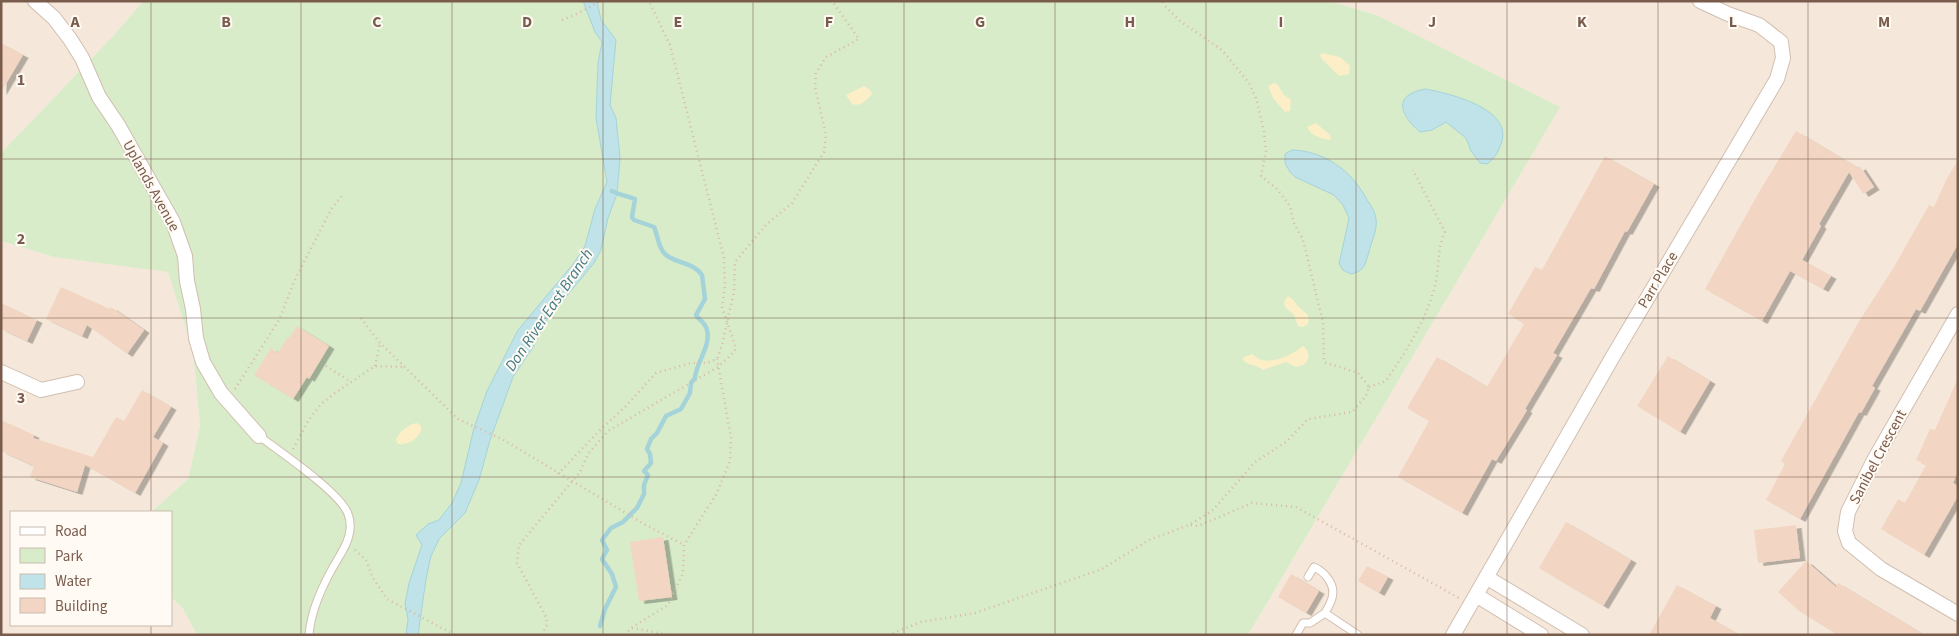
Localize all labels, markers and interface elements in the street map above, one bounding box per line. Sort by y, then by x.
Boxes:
text: A [69,11,80,33]
text: B [221,11,231,33]
text: C [372,11,382,33]
text: D [522,11,532,33]
text: E [674,11,682,33]
text: F [825,11,833,33]
text: G [975,11,985,33]
text: H [1125,11,1135,33]
text: I [1279,11,1283,33]
text: J [1428,11,1436,33]
text: K [1577,11,1587,33]
text: L [1729,11,1737,33]
text: M [1878,11,1890,33]
text: 1 [17,69,25,91]
street label: Uplands Avenue [117,137,185,235]
text: 2 [17,228,25,250]
water label: Don River East Branch [500,244,598,376]
street label: Parr Place [1633,248,1683,312]
text: 3 [17,387,25,409]
street label: Sanibel Crescent [1844,406,1912,508]
legend [10,511,172,626]
text: Road [55,521,87,542]
text: Park [55,546,84,567]
text: Water [55,571,92,592]
text: Building [55,596,108,617]

